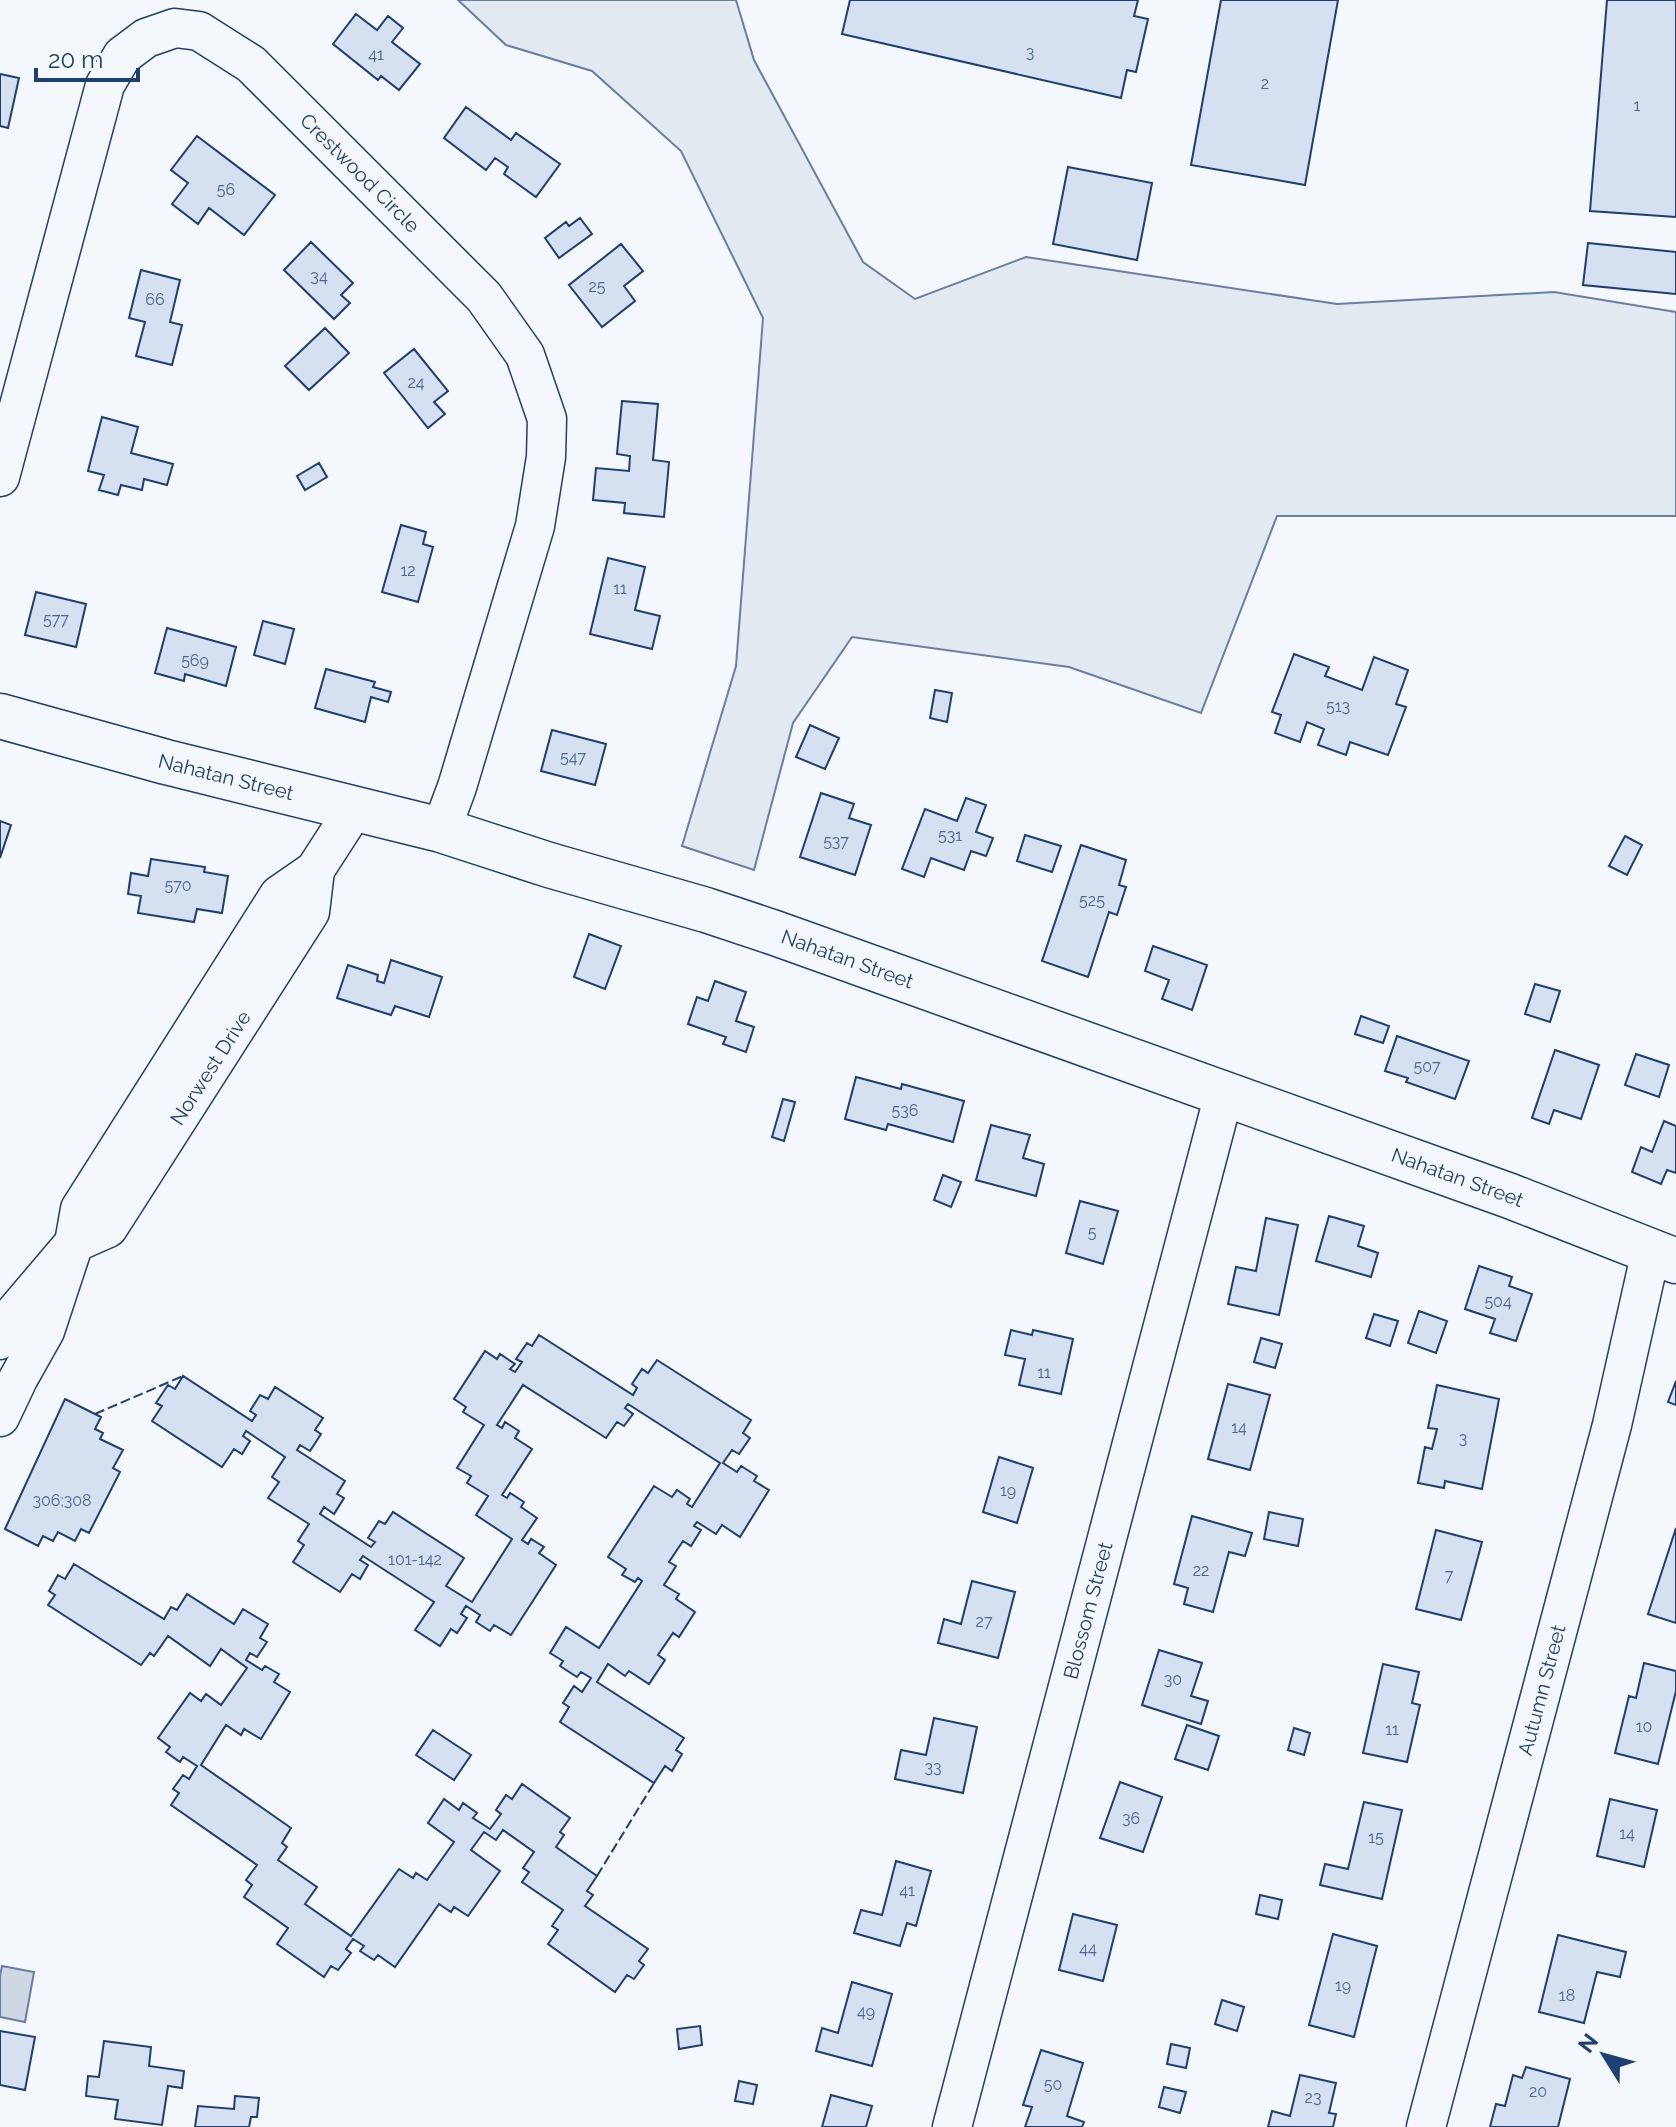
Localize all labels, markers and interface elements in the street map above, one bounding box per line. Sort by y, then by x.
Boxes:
scale bar [36,32,138,82]
house number: 3 [1026,43,1034,62]
text: 20 m [48,45,103,74]
house number: 41 [368,45,384,64]
house number: 2 [1261,74,1269,93]
house number: 1 [1634,96,1641,115]
street label: Crestwood Circle [295,108,425,238]
house number: 56 [217,180,235,199]
house number: 34 [310,267,328,286]
house number: 25 [588,277,606,296]
house number: 66 [145,290,165,309]
house number: 24 [407,373,425,392]
house number: 12 [400,561,416,580]
house number: 11 [613,579,627,598]
house number: 577 [43,610,69,629]
house number: 569 [181,651,209,670]
house number: 513 [1326,697,1350,716]
house number: 547 [560,748,586,767]
street label: Nahatan Street [156,749,296,805]
house number: 531 [938,826,962,845]
house number: 537 [823,832,849,851]
house number: 570 [165,876,191,895]
house number: 525 [1079,891,1105,910]
street label: Nahatan Street [778,924,917,994]
street label: Norwest Drive [165,1006,256,1129]
house number: 507 [1414,1057,1441,1076]
house number: 536 [892,1101,918,1120]
street label: Nahatan Street [1388,1143,1527,1212]
house number: 5 [1088,1223,1097,1242]
house number: 504 [1484,1292,1512,1311]
house number: 11 [1037,1363,1051,1382]
house number: 14 [1231,1418,1247,1437]
house number: 3 [1459,1429,1467,1448]
house number: 19 [1000,1481,1016,1500]
house number: 306;308 [32,1491,92,1510]
street label: Blossom Street [1058,1539,1118,1682]
house number: 101-142 [388,1550,442,1569]
house number: 22 [1193,1561,1209,1580]
house number: 7 [1445,1566,1454,1585]
house number: 27 [976,1612,993,1631]
street label: Autumn Street [1513,1622,1571,1758]
house number: 30 [1164,1670,1182,1689]
house number: 10 [1636,1717,1652,1736]
house number: 11 [1385,1720,1399,1739]
house number: 33 [924,1758,942,1777]
house number: 36 [1122,1809,1140,1828]
house number: 14 [1619,1824,1635,1843]
house number: 15 [1368,1828,1384,1847]
house number: 41 [899,1881,915,1900]
house number: 44 [1079,1939,1097,1958]
house number: 19 [1335,1976,1351,1995]
house number: 18 [1559,1986,1575,2005]
house number: 49 [857,2002,875,2021]
north arrow [1564,2015,1644,2095]
text: N [1573,2028,1603,2057]
house number: 50 [1044,2075,1062,2094]
house number: 20 [1529,2082,1547,2101]
house number: 23 [1305,2088,1321,2107]

